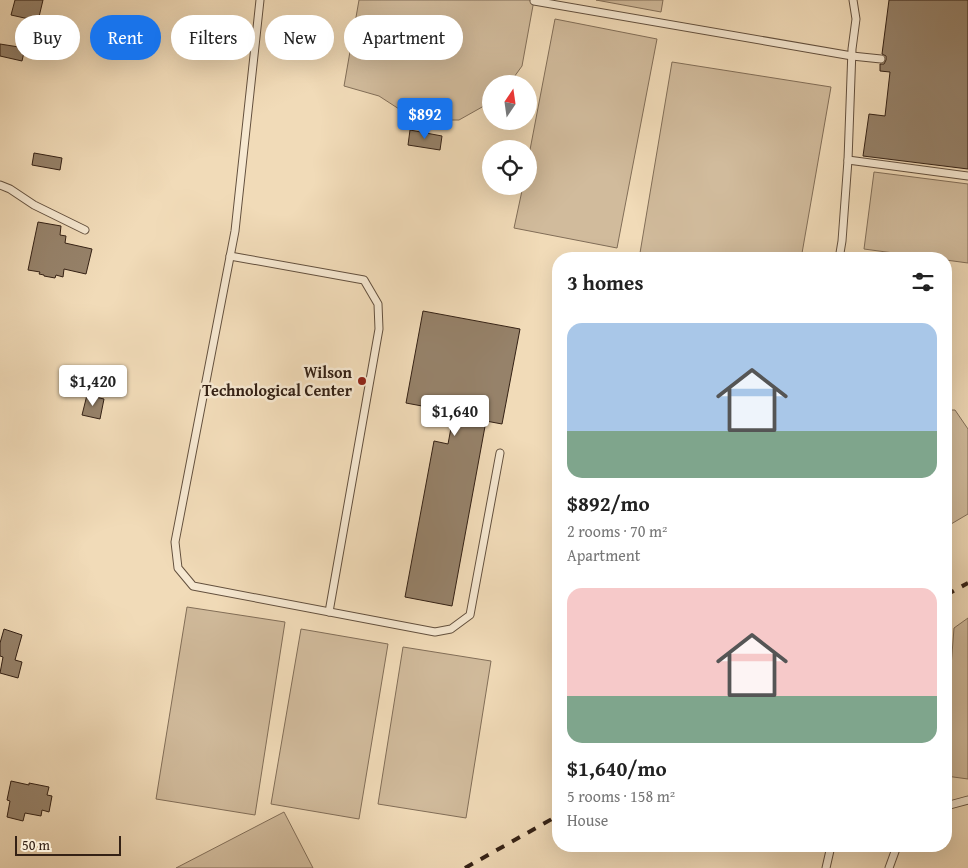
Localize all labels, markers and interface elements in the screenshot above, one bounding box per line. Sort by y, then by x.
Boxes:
chip: Buy [15,15,80,60]
chip: Rent [90,15,161,60]
chip: Filters [171,15,255,60]
chip: New [265,15,334,60]
chip: Apartment [344,15,463,60]
north arrow [482,75,538,130]
map controls [482,75,537,195]
pin: $892 [395,98,455,140]
text: $892 [408,102,442,126]
button: locate [482,140,537,195]
text: 3 homes [567,267,643,298]
icon: filters [909,268,937,296]
icon: home [707,355,797,445]
place label: Wilson Technological Center [202,360,353,402]
pin: $1,420 [52,364,134,407]
text: $1,420 [70,369,116,393]
marker: Wilson Technological Center [356,375,368,387]
pin: $1,640 [414,394,496,437]
text: $1,640 [432,399,478,423]
text: $892/mo [567,488,650,519]
text: 2 rooms · 70 m² [567,519,667,543]
text: Apartment [567,543,640,567]
icon: home [707,620,797,710]
text: $1,640/mo [567,753,667,784]
text: 5 rooms · 158 m² [567,784,675,808]
text: House [567,808,608,832]
scale bar [15,833,121,856]
text: 50 m [22,835,50,855]

